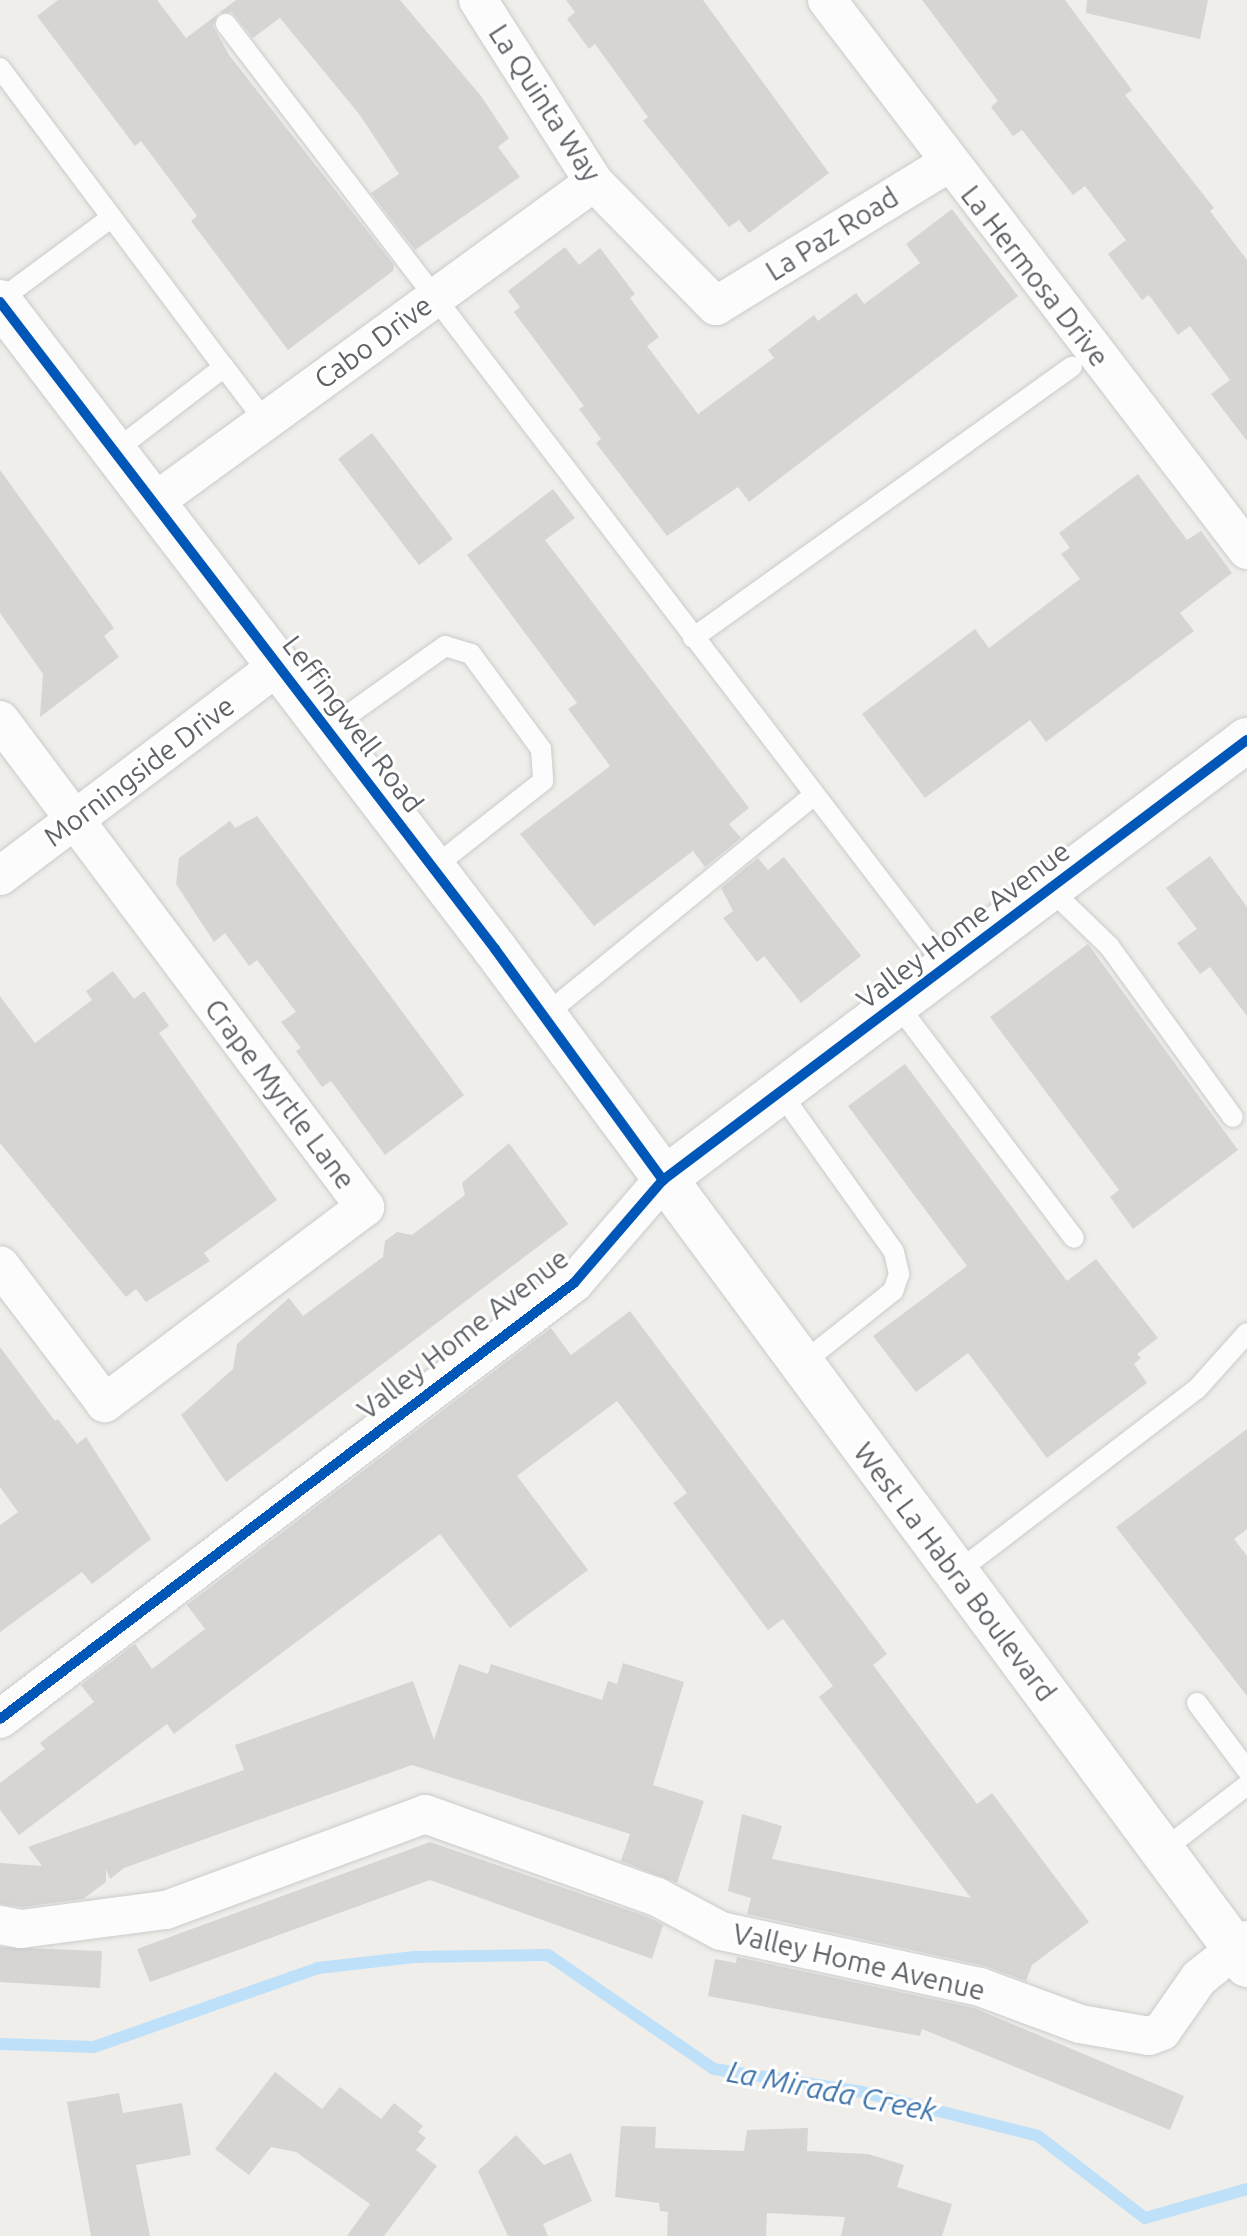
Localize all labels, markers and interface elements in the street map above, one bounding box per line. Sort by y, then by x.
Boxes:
street label: La Quinta Way [482,18,608,188]
street label: La Hermosa Drive [954,179,1116,373]
street label: La Paz Road [760,180,904,288]
street label: Cabo Drive [308,288,438,396]
street label: Leffingwell Road [276,629,430,819]
street label: Morningside Drive [37,688,241,854]
street label: Valley Home Avenue [850,834,1076,1016]
street label: Crape Myrtle Lane [198,992,362,1196]
street label: Valley Home Avenue [351,1241,575,1427]
street label: West La Habra Boulevard [847,1436,1063,1708]
street label: Valley Home Avenue [730,1917,988,2007]
water label: La Mirada Creek [724,2053,940,2129]

